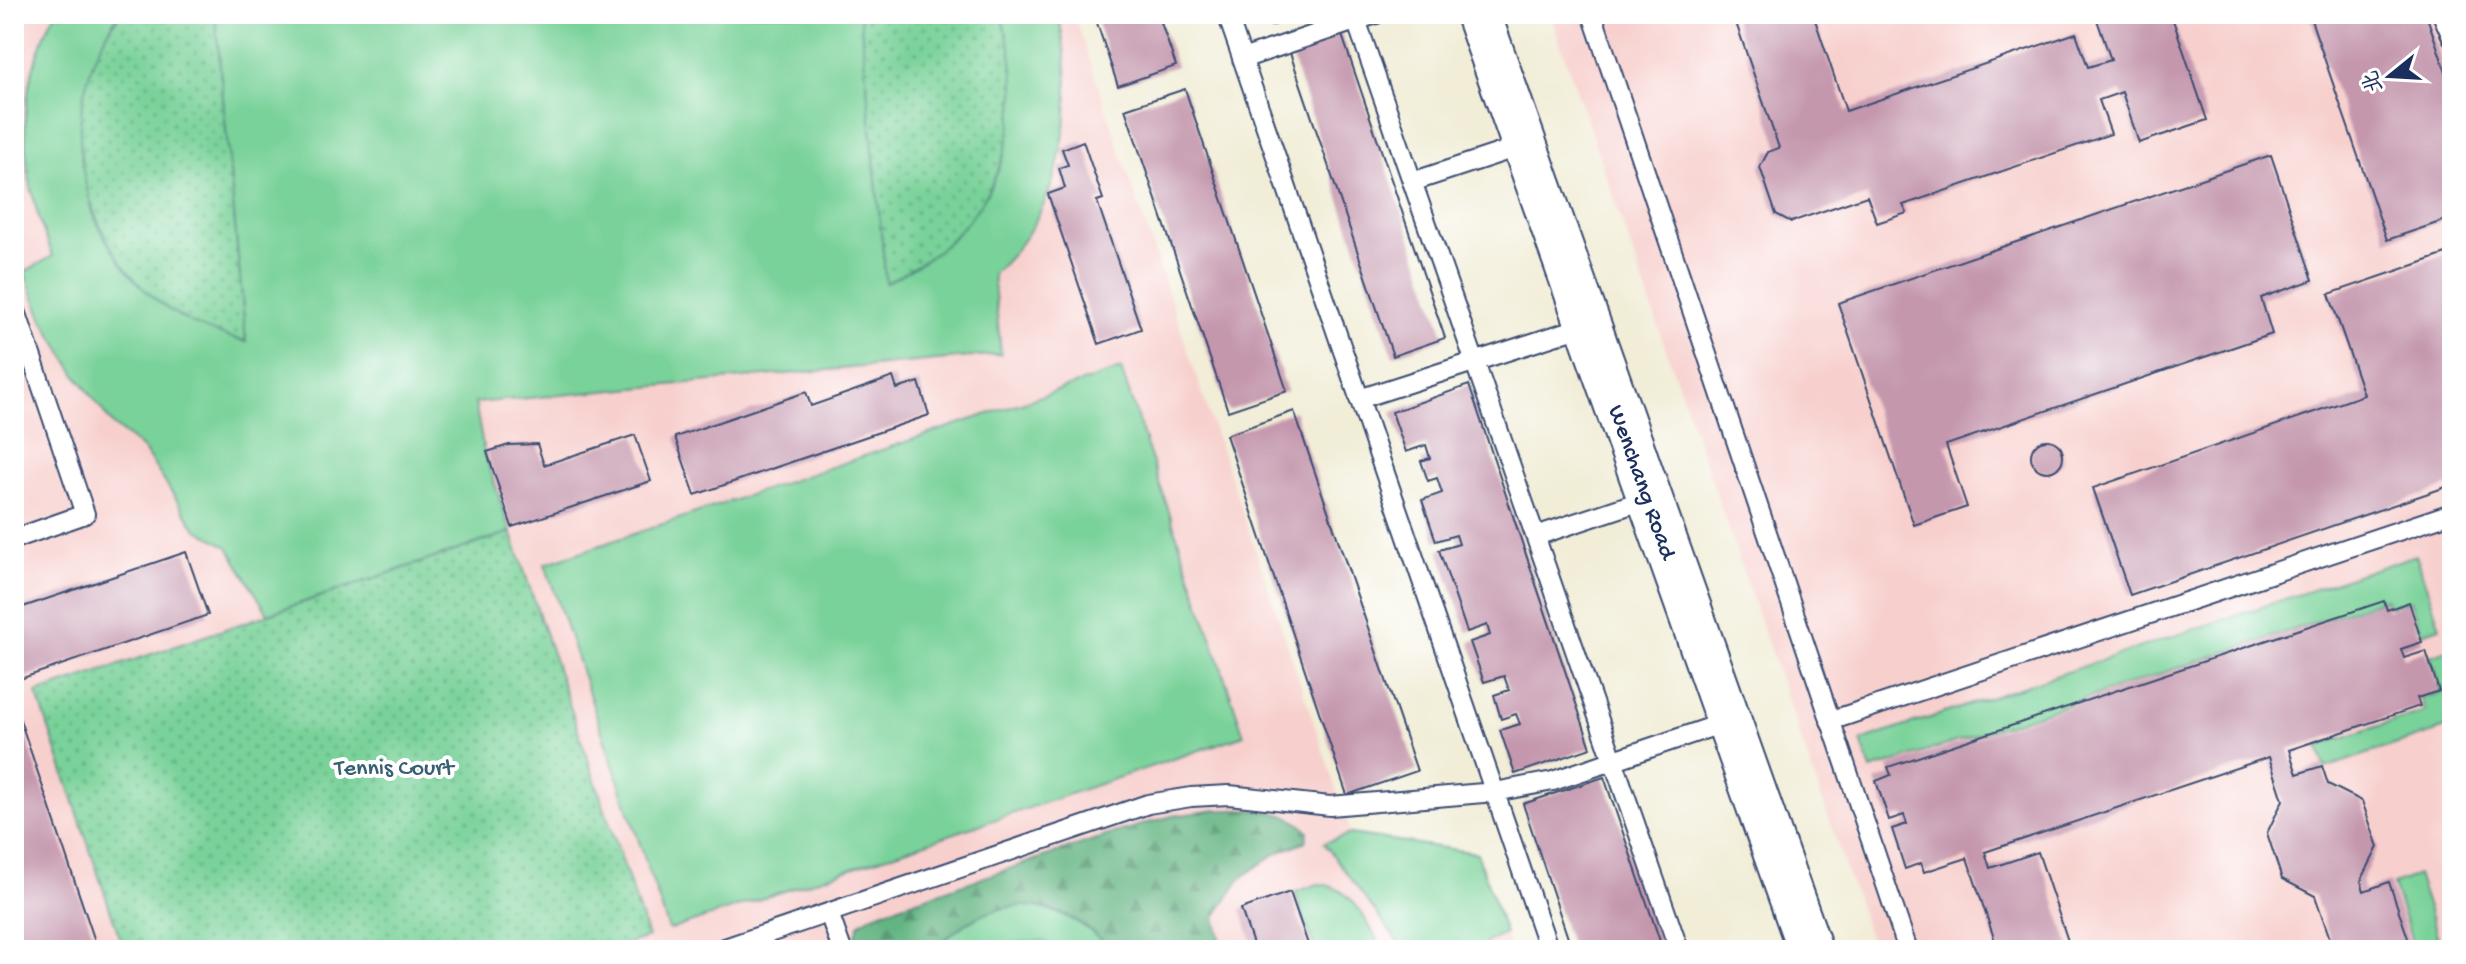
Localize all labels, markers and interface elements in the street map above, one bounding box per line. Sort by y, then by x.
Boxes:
north arrow [2350,36,2430,116]
text: 北 [2359,66,2391,95]
street label: Wenchang Road [1600,402,1682,566]
park label: Tennis Court [332,755,456,784]

